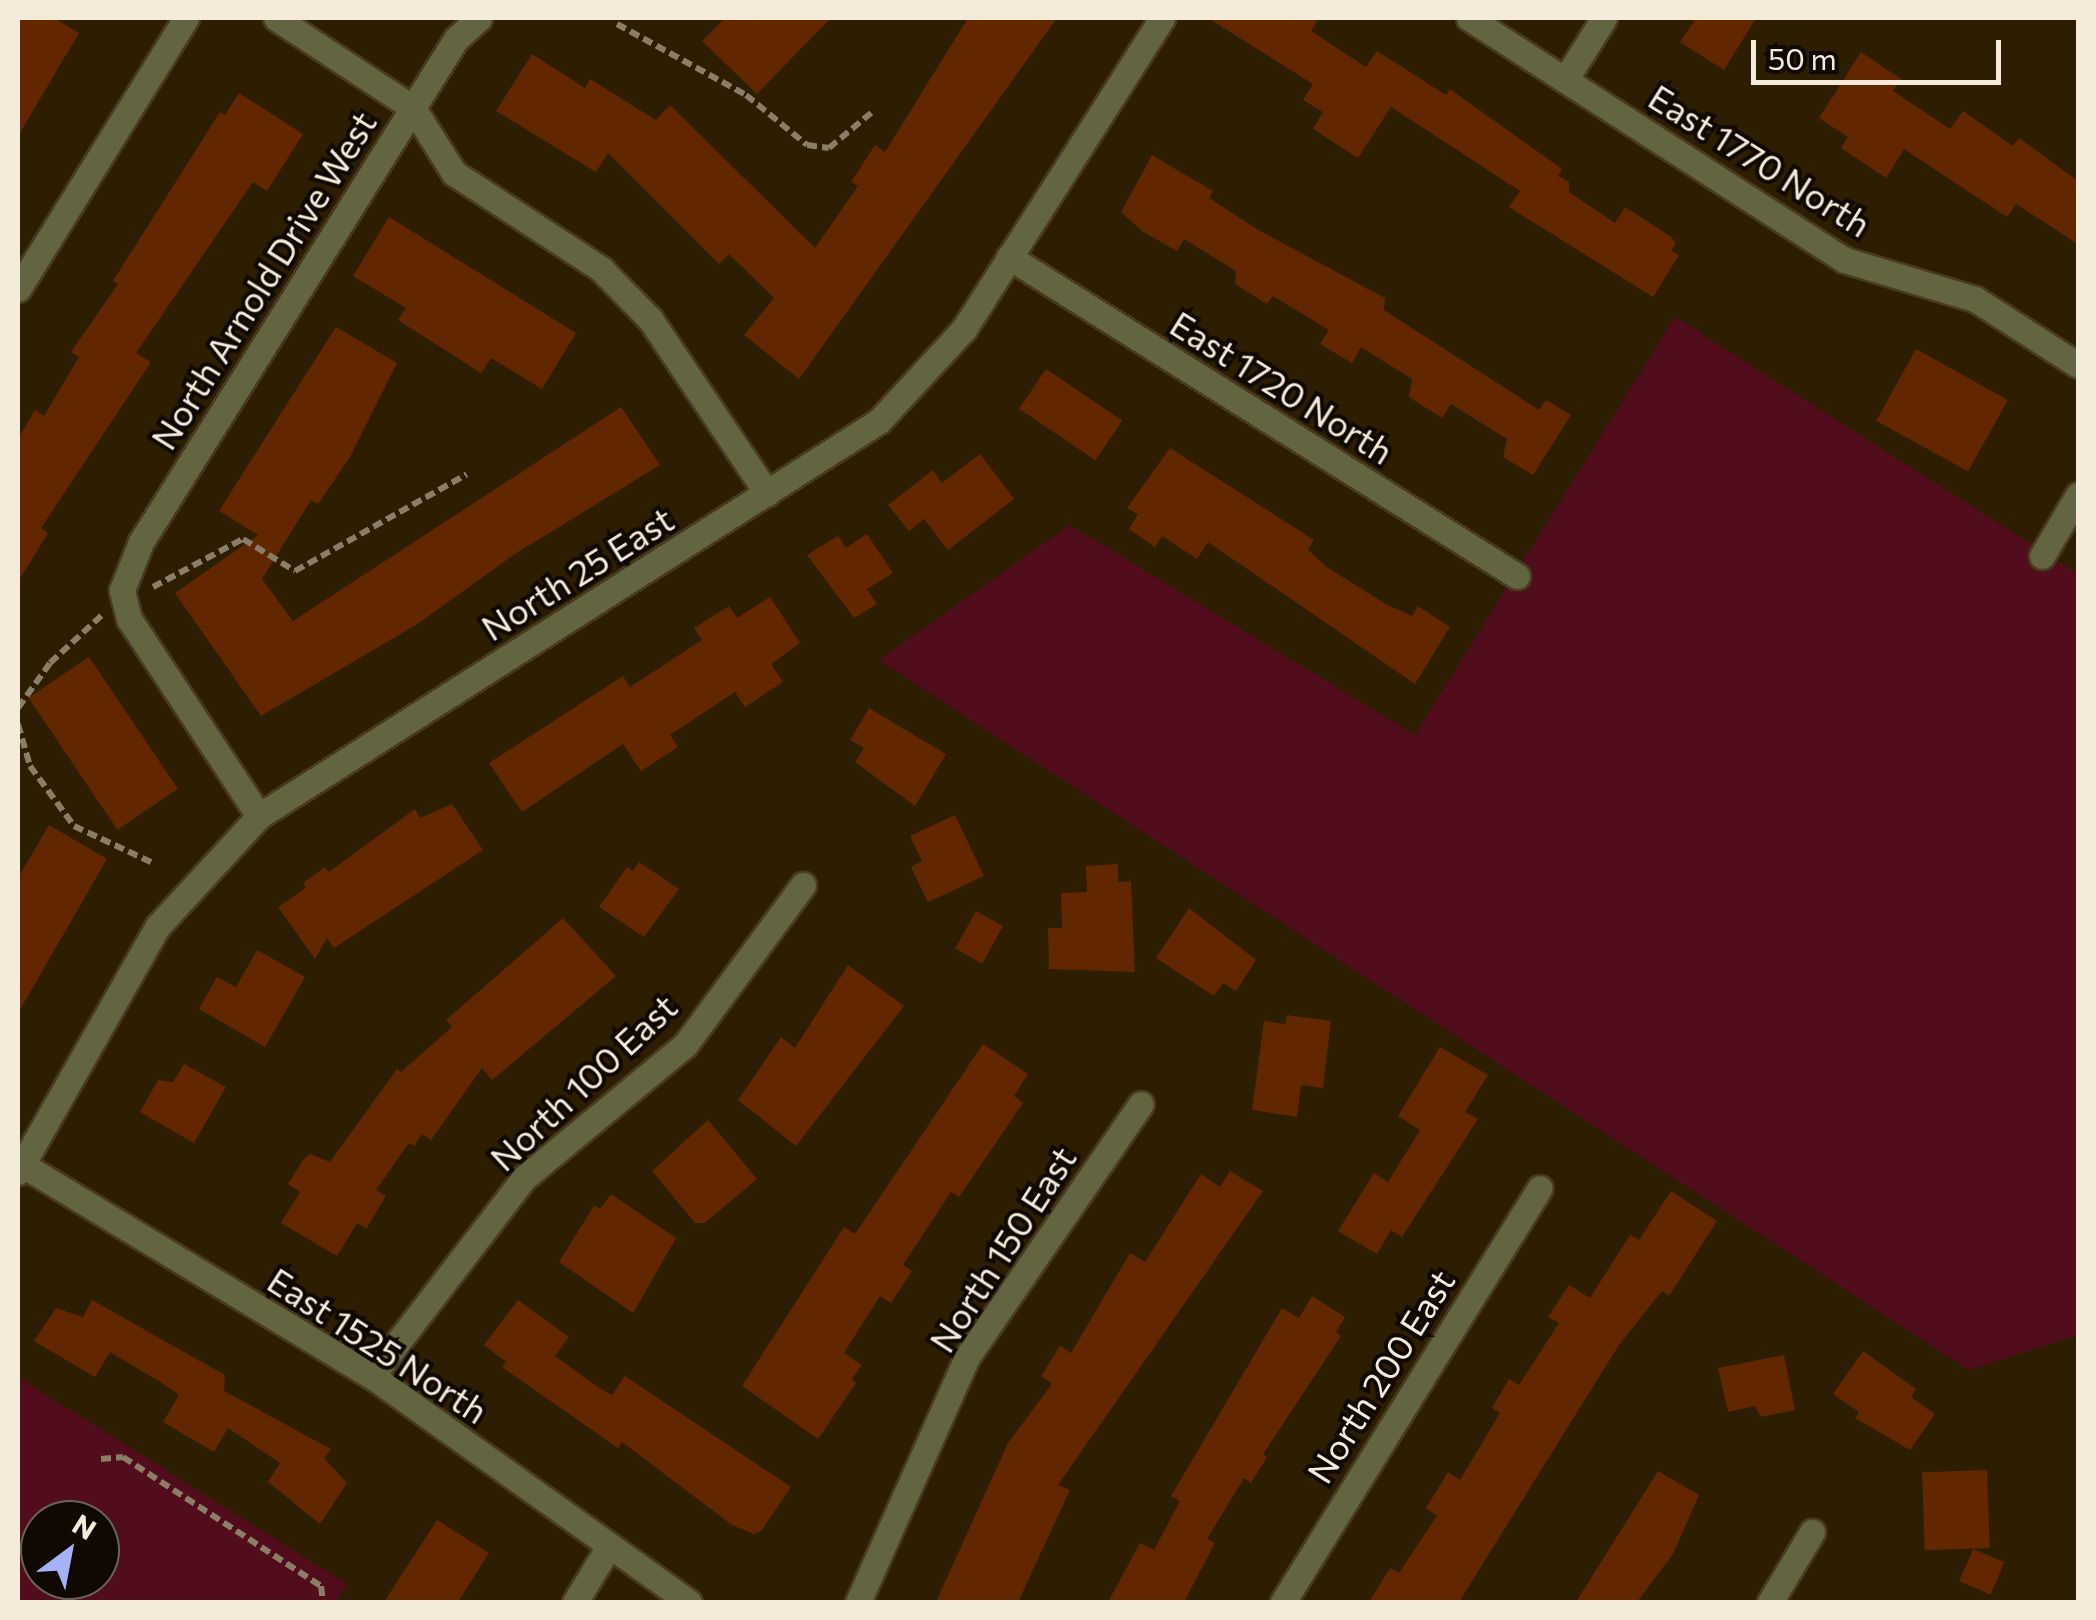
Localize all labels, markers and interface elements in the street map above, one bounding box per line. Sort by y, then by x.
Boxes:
scale bar [1756,20,2006,82]
text: 50 m [1768,39,1837,76]
street label: East 1770 North [1642,75,1878,245]
street label: North Arnold Drive West [142,103,384,457]
street label: East 1720 North [1163,302,1401,472]
street label: North 25 East [473,497,681,649]
street label: North 100 East [481,985,685,1179]
street label: North 150 East [920,1138,1084,1360]
street label: East 1525 North [260,1259,496,1431]
street label: North 200 East [1298,1262,1462,1490]
north arrow [20,1500,120,1600]
text: N [67,1506,103,1546]

